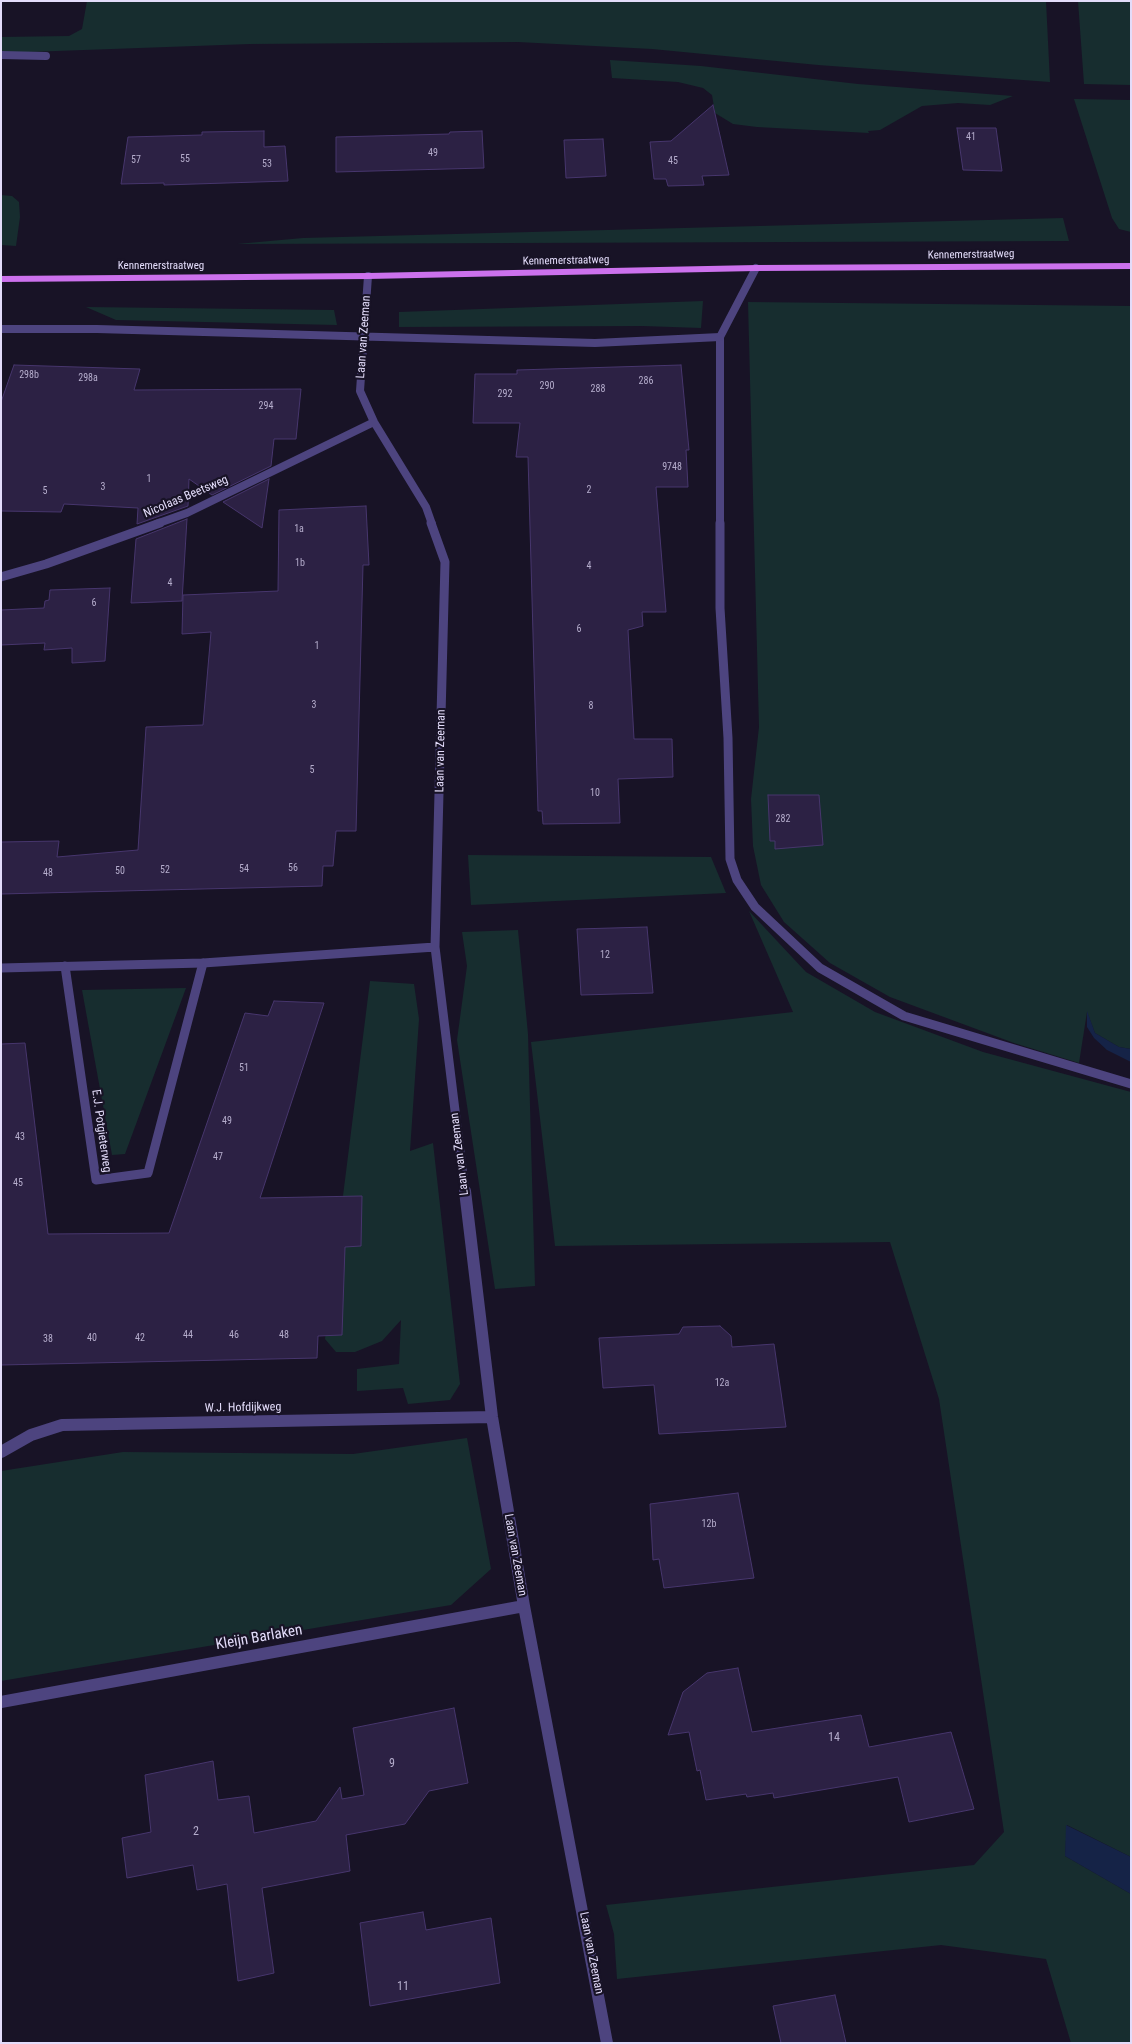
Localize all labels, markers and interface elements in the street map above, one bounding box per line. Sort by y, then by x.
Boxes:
house number: 41 [966,131,976,143]
house number: 49 [428,147,438,159]
house number: 55 [180,153,190,165]
house number: 57 [131,154,141,166]
house number: 45 [668,155,678,167]
house number: 53 [262,158,272,170]
street label: Kennemerstraatweg [928,248,1014,262]
street label: Kennemerstraatweg [523,254,609,268]
street label: Kennemerstraatweg [118,259,204,273]
street label: Laan van Zeeman [354,295,374,379]
house number: 298b [19,369,39,381]
house number: 298a [78,372,98,384]
house number: 286 [639,375,653,387]
house number: 290 [540,380,554,392]
house number: 288 [591,383,605,395]
house number: 292 [498,388,512,400]
house number: 294 [259,400,273,412]
house number: 9748 [662,461,682,473]
street label: Nicolaas Beetsweg [142,473,230,521]
house number: 1 [147,473,151,485]
house number: 3 [101,481,105,493]
house number: 2 [587,484,591,496]
house number: 5 [43,485,47,497]
house number: 1a [294,523,304,535]
house number: 1b [295,557,305,569]
house number: 4 [587,560,591,572]
house number: 4 [168,577,172,589]
house number: 6 [92,597,96,609]
house number: 6 [577,623,581,635]
house number: 1 [315,640,319,652]
house number: 3 [312,699,316,711]
house number: 8 [589,700,593,712]
street label: Laan van Zeeman [433,709,449,793]
house number: 5 [310,764,314,776]
house number: 10 [590,787,600,799]
house number: 282 [776,813,790,825]
house number: 56 [288,862,298,874]
house number: 54 [239,863,249,875]
house number: 52 [160,864,170,876]
house number: 50 [115,865,125,877]
house number: 48 [43,867,53,879]
house number: 12 [600,949,610,961]
house number: 51 [239,1062,249,1074]
street label: E.J. Potgieterweg [88,1089,114,1173]
street label: Laan van Zeeman [448,1112,472,1196]
house number: 49 [222,1115,232,1127]
house number: 43 [15,1131,25,1143]
house number: 47 [213,1151,223,1163]
house number: 45 [13,1177,23,1189]
house number: 44 [183,1329,193,1341]
house number: 46 [229,1329,239,1341]
house number: 48 [279,1329,289,1341]
house number: 40 [87,1332,97,1344]
house number: 42 [135,1332,145,1344]
house number: 38 [43,1333,53,1345]
house number: 12a [715,1377,729,1389]
street label: W.J. Hofdijkweg [205,1400,281,1416]
street label: Laan van Zeeman [501,1513,529,1597]
house number: 12b [702,1518,716,1530]
street label: Kleijn Barlaken [214,1622,304,1654]
house number: 14 [828,1731,840,1745]
house number: 9 [389,1757,395,1771]
house number: 2 [193,1825,199,1839]
street label: Laan van Zeeman [576,1911,606,1995]
house number: 11 [397,1980,409,1994]

